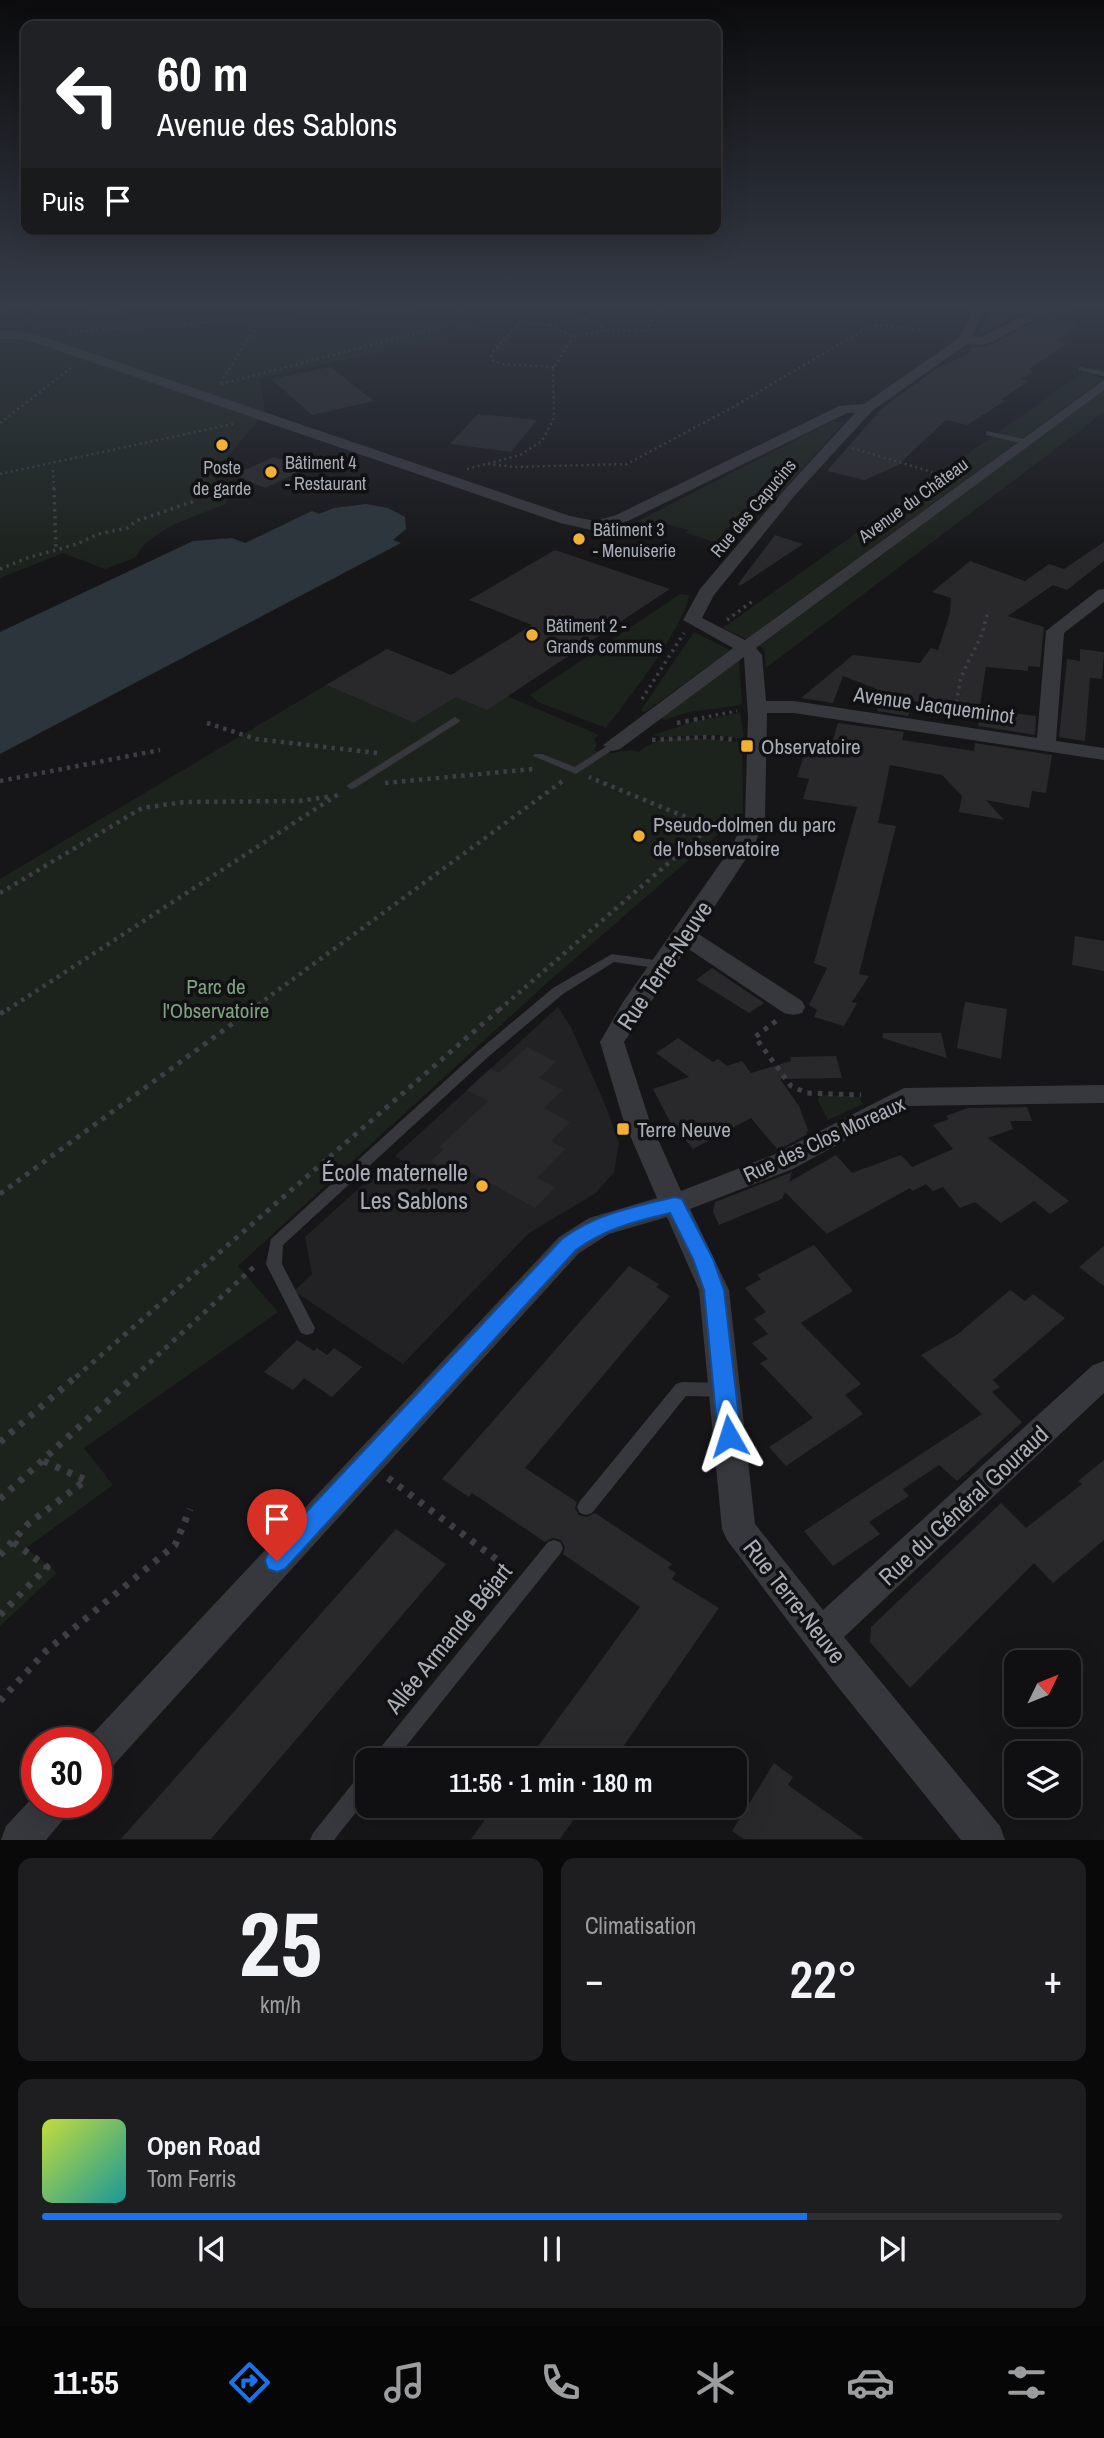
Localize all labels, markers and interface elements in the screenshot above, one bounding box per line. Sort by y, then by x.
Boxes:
text: 60 m [157,40,249,106]
icon: left [42,49,133,140]
text: Avenue des Sablons [157,103,397,146]
icon: arrive [99,182,137,220]
text: Puis [42,184,85,219]
marker: Poste de garde [214,437,230,453]
place label: Bâtiment 4 - Restaurant [285,450,366,496]
street label: Avenue du Château [852,452,973,549]
street label: Rue des Capucins [704,453,802,563]
place label: Poste de garde [193,455,251,501]
marker: Bâtiment 4 - Restaurant [263,464,279,480]
place label: Bâtiment 3 - Menuiserie [593,517,676,563]
marker: Bâtiment 3 - Menuiserie [571,531,587,547]
place label: Bâtiment 2 - Grands communs [546,613,662,659]
marker: Bâtiment 2 - Grands communs [524,627,540,643]
street label: Avenue Jacqueminot [851,679,1016,731]
place label: Observatoire [761,732,861,761]
marker: Observatoire [739,738,755,754]
place label: Pseudo-dolmen du parc de l'observatoire [653,810,836,863]
marker: Pseudo-dolmen du parc de l'observatoire [631,828,647,844]
street label: Rue Terre-Neuve [609,894,719,1036]
park label: Parc de l'Observatoire [163,972,269,1025]
street label: Rue des Clos Moreaux [739,1089,910,1189]
place label: Terre Neuve [637,1115,731,1144]
marker: Terre Neuve [615,1121,631,1137]
place label: École maternelle Les Sablons [321,1156,468,1216]
marker: École maternelle Les Sablons [474,1178,490,1194]
position arrow [692,1399,766,1473]
street label: Rue du Général Gouraud [871,1418,1055,1592]
pin [247,1489,307,1561]
icon: arrive [258,1500,296,1538]
street label: Rue Terre-Neuve [736,1532,854,1670]
street label: Allée Armande Béjart [377,1556,519,1721]
north arrow [1004,1650,1082,1727]
map controls [1004,1650,1081,1818]
speed limit sign: 30 [21,1727,112,1818]
button: layers [1004,1741,1081,1818]
text: 11:56 · 1 min · 180 m [449,1765,653,1800]
text: 25 [239,1882,322,2004]
text: Climatisation [585,1910,696,1941]
text: 22° [789,1944,858,2014]
text: − [585,1954,603,2005]
text: + [1044,1954,1062,2005]
text: km/h [260,1989,301,2020]
text: Open Road [147,2128,261,2163]
text: Tom Ferris [147,2163,236,2194]
icon: previous [193,2230,231,2268]
icon: pause [533,2230,571,2268]
icon: next [873,2230,911,2268]
icon: directions [225,2358,274,2407]
icon: music [380,2358,429,2407]
icon: phone [536,2358,585,2407]
icon: climate [691,2358,740,2407]
icon: car [846,2358,895,2407]
icon: filters [1002,2358,1051,2407]
text: 11:55 [53,2361,119,2404]

